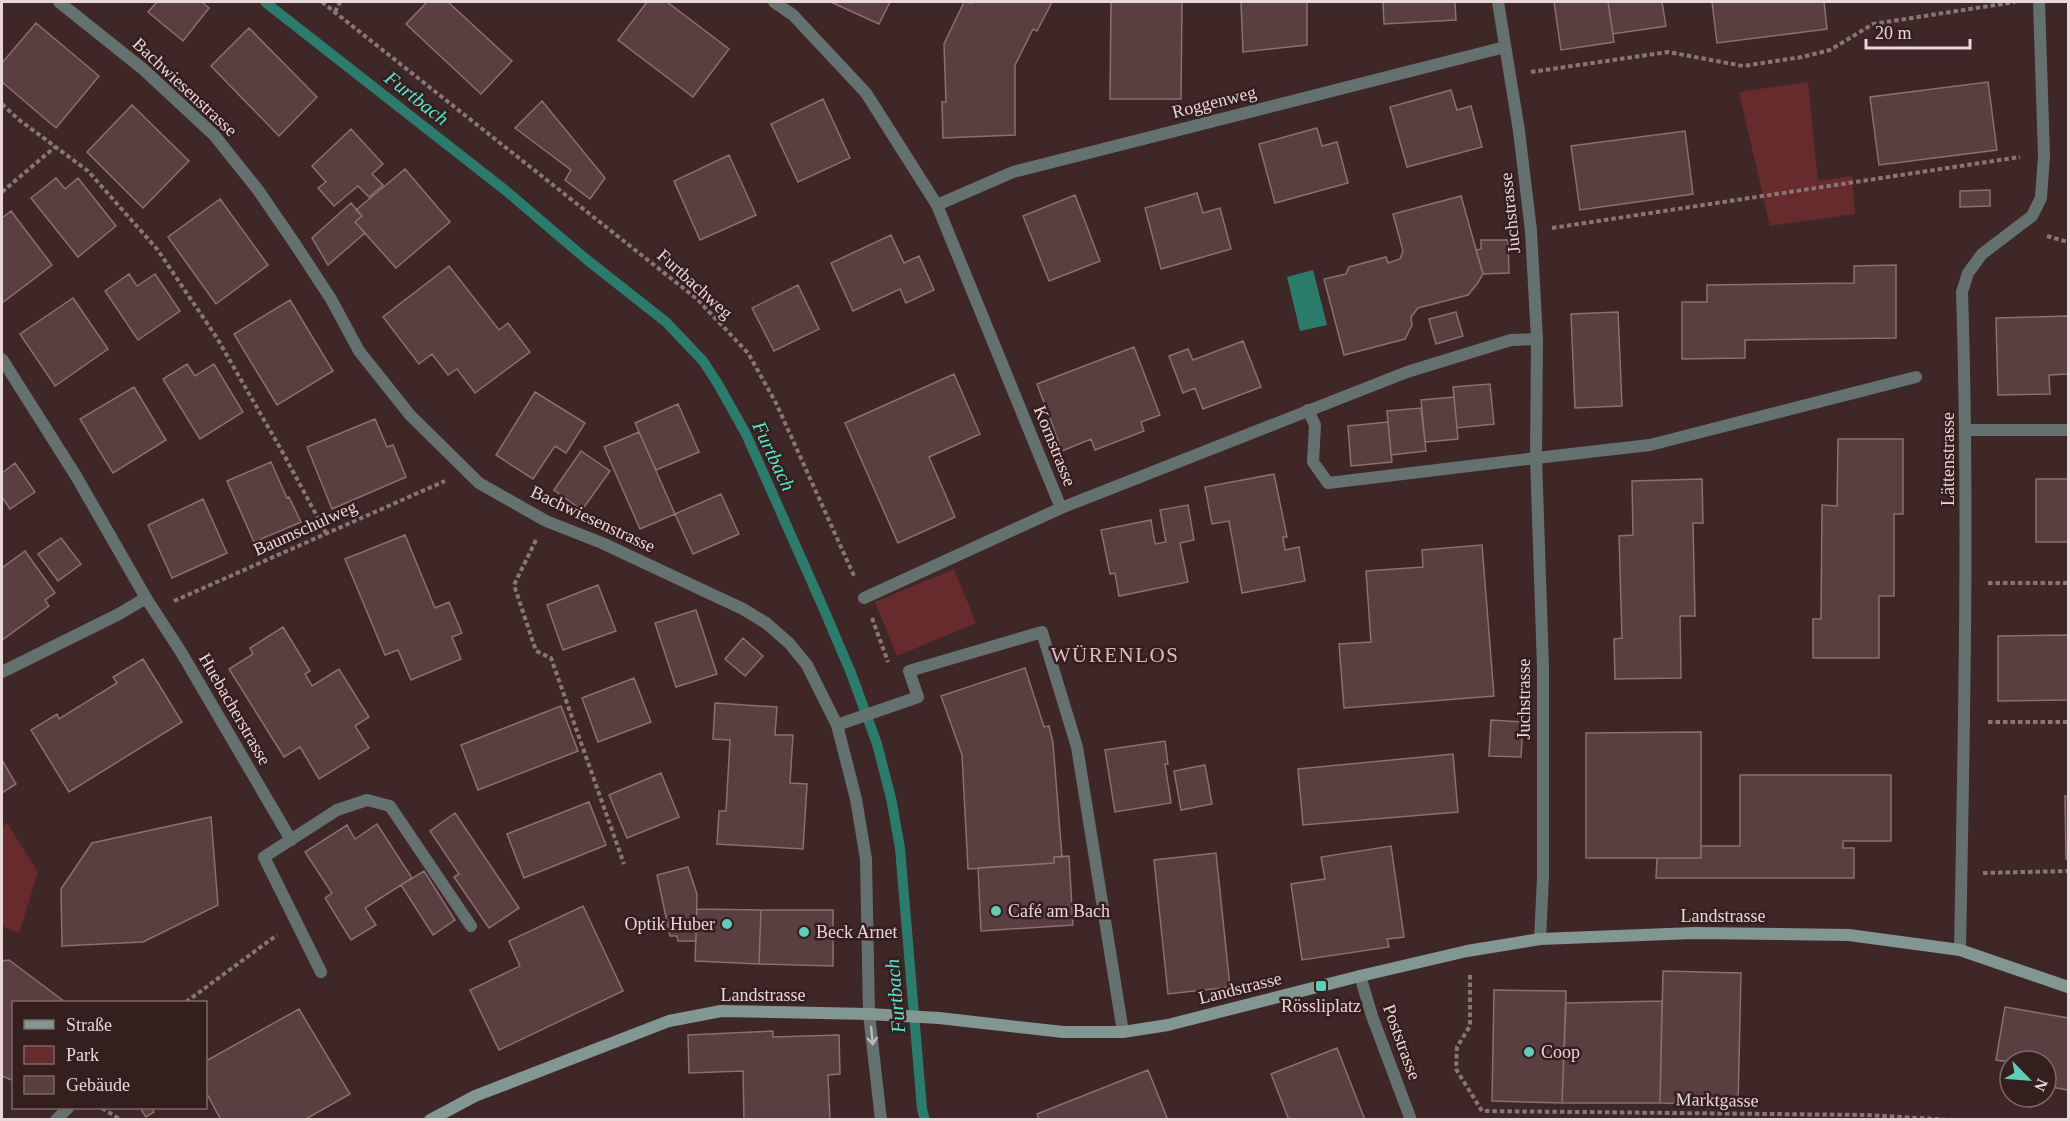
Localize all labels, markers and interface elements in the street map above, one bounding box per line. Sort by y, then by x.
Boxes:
scale bar [1866,12,1970,50]
text: 20 m [1875,23,1912,43]
street label: Bachwiesenstrasse [129,34,241,140]
water label: Furtbach [380,66,453,130]
street label: Roggenweg [1170,82,1258,122]
street label: Juchstrasse [1496,172,1524,254]
street label: Furtbachweg [653,245,737,323]
street label: Kornstrasse [1030,403,1080,489]
street label: Lättenstrasse [1938,412,1958,506]
water label: Furtbach [748,417,800,494]
street label: Bachwiesenstrasse [528,481,658,557]
street label: Baumschulweg [250,496,360,560]
district label: WÜRENLOS [1051,643,1179,667]
street label: Huebacherstrasse [195,649,275,769]
street label: Juchstrasse [1514,658,1534,739]
place label: Café am Bach [1008,901,1110,921]
marker: Café am Bach [989,904,1003,918]
street label: Landstrasse [1681,906,1765,926]
place label: Optik Huber [625,914,715,934]
marker: Optik Huber [720,917,734,931]
place label: Beck Arnet [816,922,897,942]
marker: Beck Arnet [797,925,811,939]
water label: Furtbach [881,958,909,1035]
street label: Landstrasse [1196,968,1284,1008]
marker: Rössliplatz [1314,979,1328,993]
street label: Landstrasse [721,985,805,1005]
place label: Rössliplatz [1281,996,1361,1016]
legend [12,1001,207,1109]
street label: Poststrasse [1379,1001,1425,1083]
text: Straße [66,1015,112,1035]
one-way arrow [867,1026,878,1046]
place label: Coop [1541,1042,1580,1062]
text: Park [66,1045,99,1065]
marker: Coop [1522,1045,1536,1059]
north arrow [1998,1049,2058,1109]
text: Gebäude [66,1075,130,1095]
text: N [2031,1076,2051,1094]
street label: Marktgasse [1675,1089,1759,1111]

